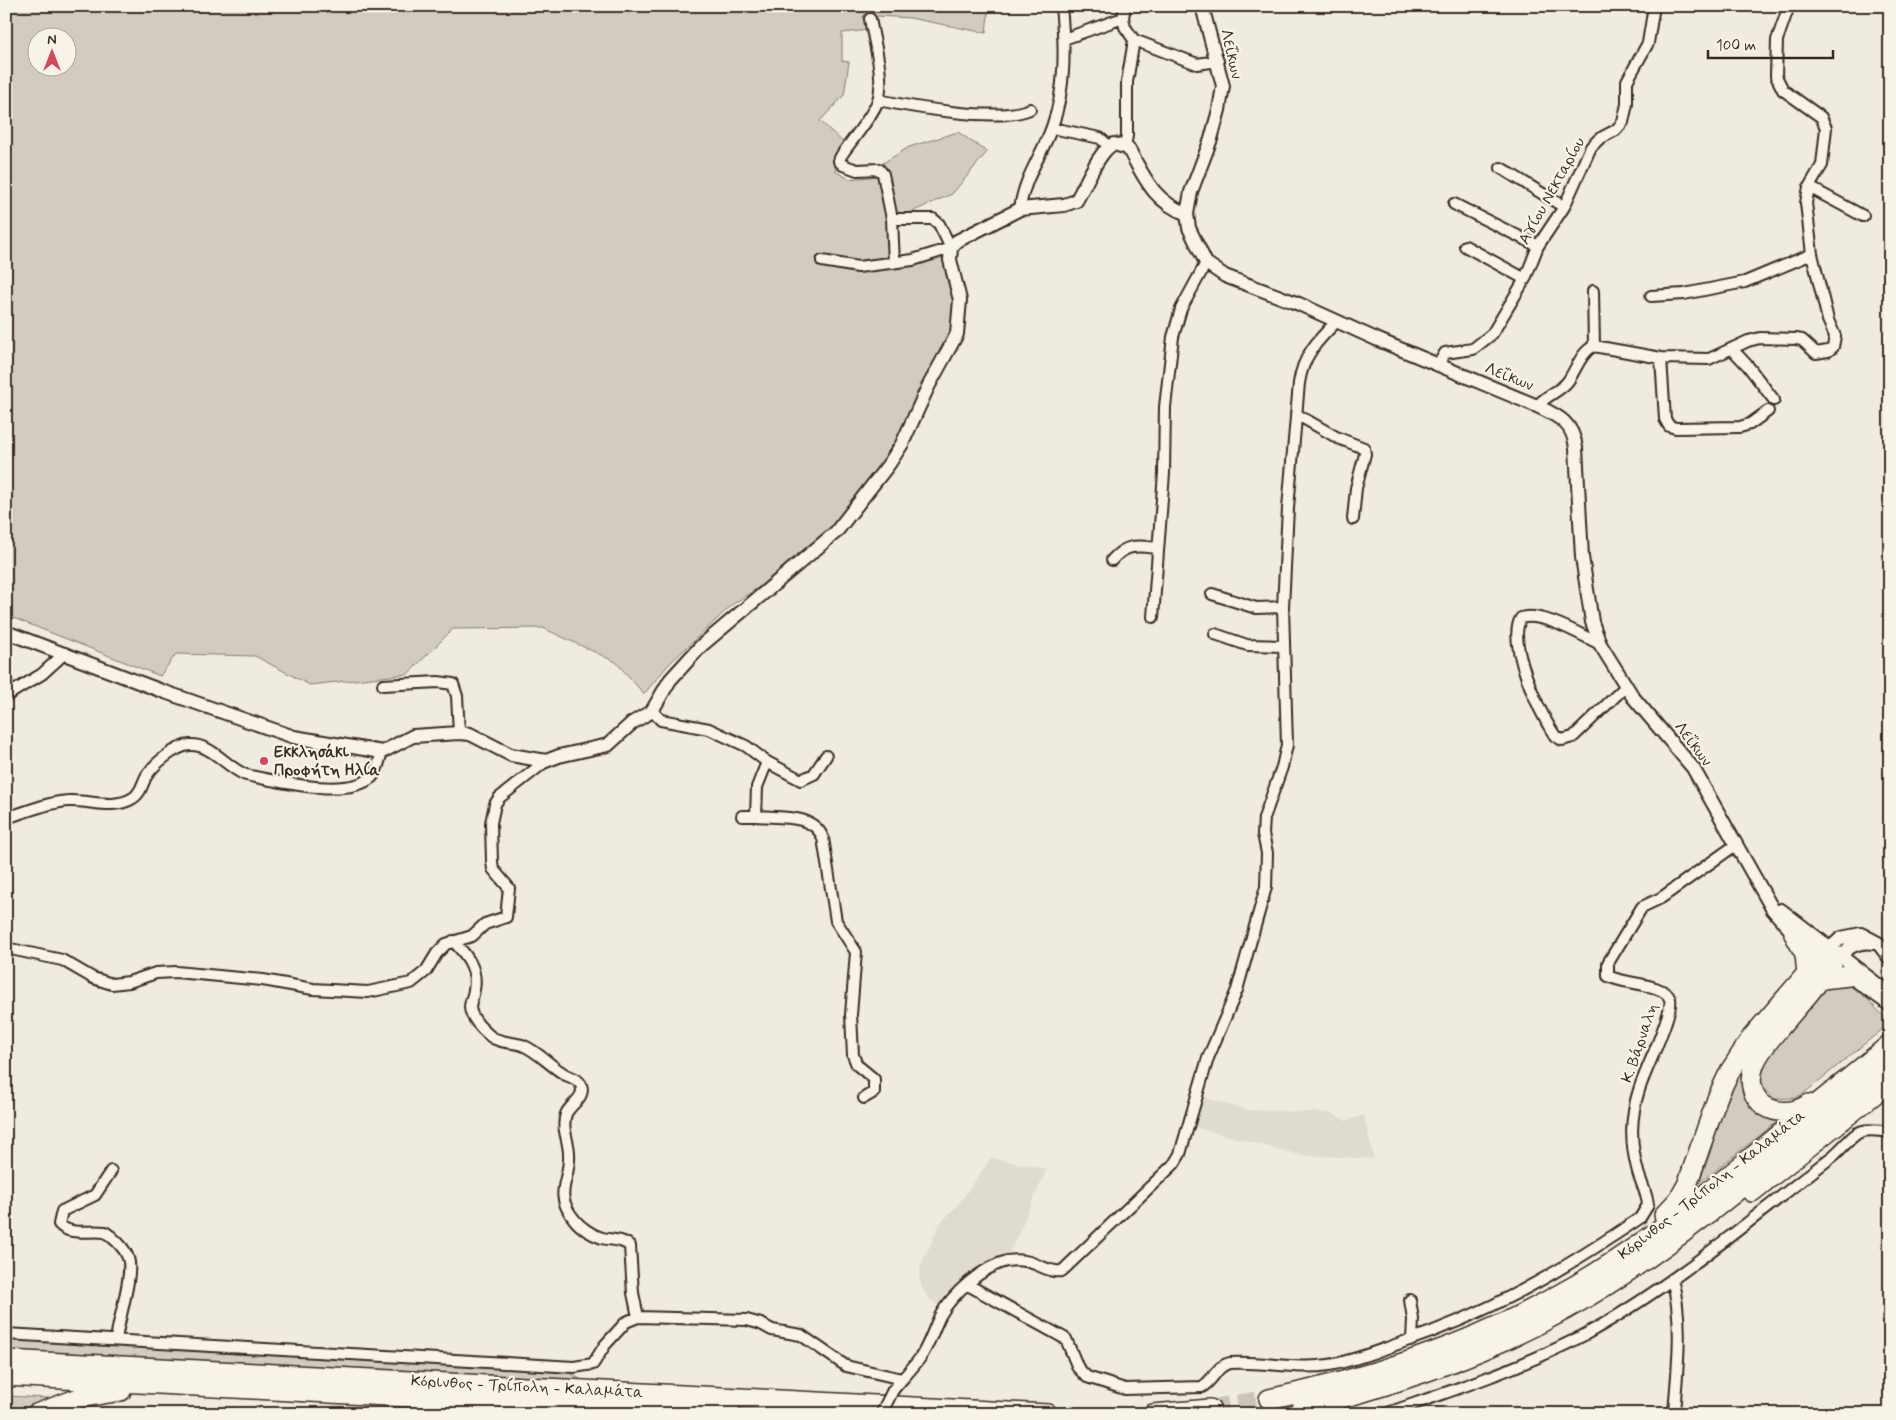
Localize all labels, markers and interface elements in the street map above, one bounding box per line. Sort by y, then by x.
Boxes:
street label: Λεΐκων [1215,27,1247,81]
north arrow [28,28,78,78]
scale bar [1708,28,1834,60]
text: N [47,31,57,49]
text: 100 m [1716,36,1756,56]
street label: Αγίου Νεκταρίου [1514,134,1590,248]
street label: Λεΐκων [1481,358,1537,396]
street label: Λεΐκων [1669,717,1717,771]
place label: Εκκλησάκι Προφήτη Ηλία [274,742,381,781]
marker: Εκκλησάκι Προφήτη Ηλία [258,755,270,767]
street label: Κ. Βάρναλη [1617,1000,1663,1086]
street label: Κόρινθος - Τρίπολη - Καλαμάτα [1614,1105,1810,1265]
street label: Κόρινθος - Τρίπολη - Καλαμάτα [410,1370,644,1404]

